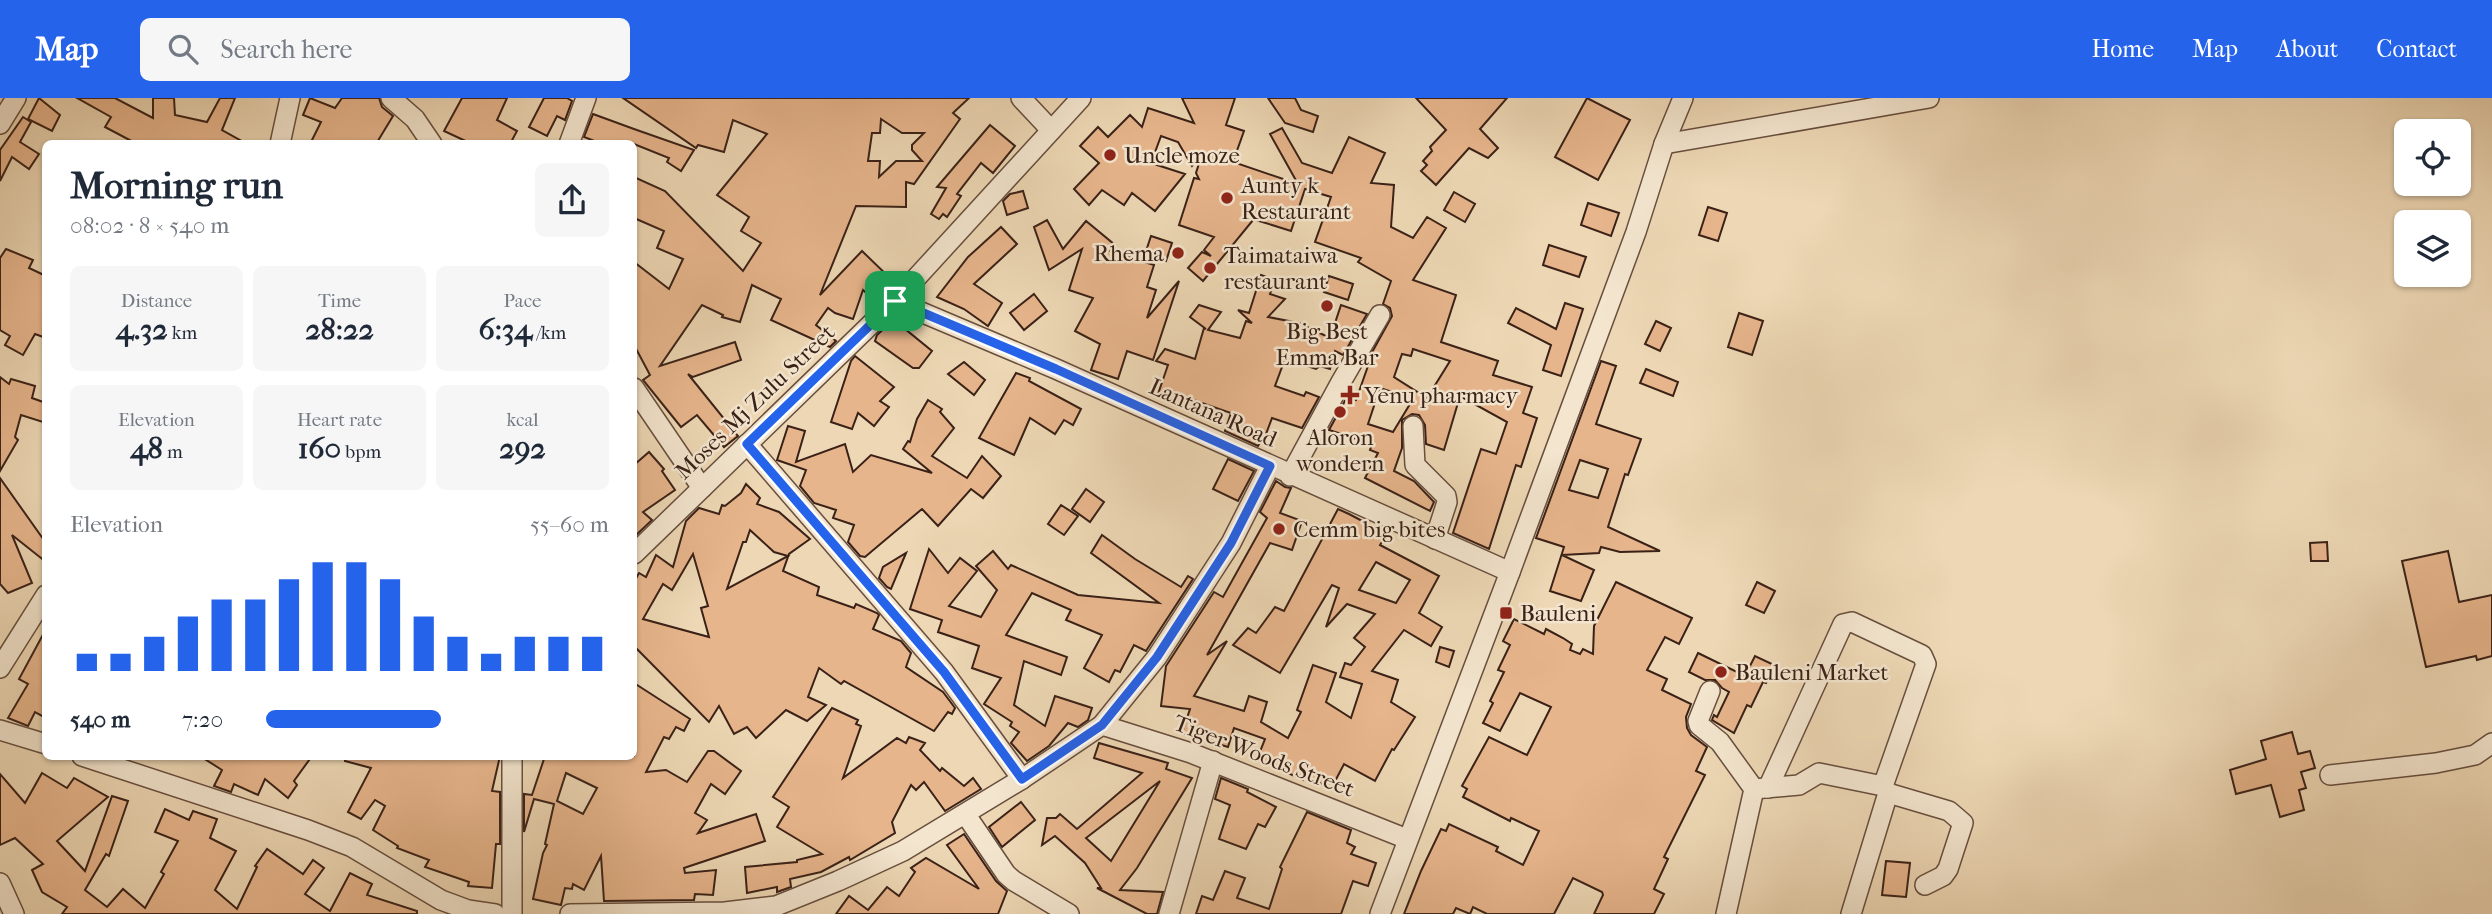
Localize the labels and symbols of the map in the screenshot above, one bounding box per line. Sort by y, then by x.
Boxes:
place label: Uncle moze [1124,142,1240,169]
marker: Uncle moze [1102,147,1118,163]
place label: Aunty k Restaurant [1240,172,1351,225]
marker: Aunty k Restaurant [1219,190,1235,206]
place label: Rhema [1093,240,1164,267]
place label: Taimataiwa restaurant [1224,242,1338,295]
marker: Rhema [1170,245,1186,261]
marker: Taimataiwa restaurant [1202,260,1218,276]
pin [865,271,925,331]
marker: Big Best Emma Bar [1319,298,1335,314]
place label: Big Best Emma Bar [1275,318,1379,371]
street label: Moses Mj Zulu Street [670,319,840,485]
street label: Lantana Road [1145,373,1281,453]
place label: Yenu pharmacy [1363,382,1518,409]
marker: Yenu pharmacy [1342,387,1358,403]
marker: Aloron wondern [1332,404,1348,420]
place label: Aloron wondern [1295,424,1385,477]
place label: Cemm big bites [1293,516,1446,543]
marker: Cemm big bites [1271,521,1287,537]
place label: Bauleni [1520,600,1596,627]
marker: Bauleni [1498,605,1514,621]
place label: Bauleni Market [1735,659,1889,686]
marker: Bauleni Market [1713,664,1729,680]
street label: Tiger Woods Street [1170,709,1358,803]

